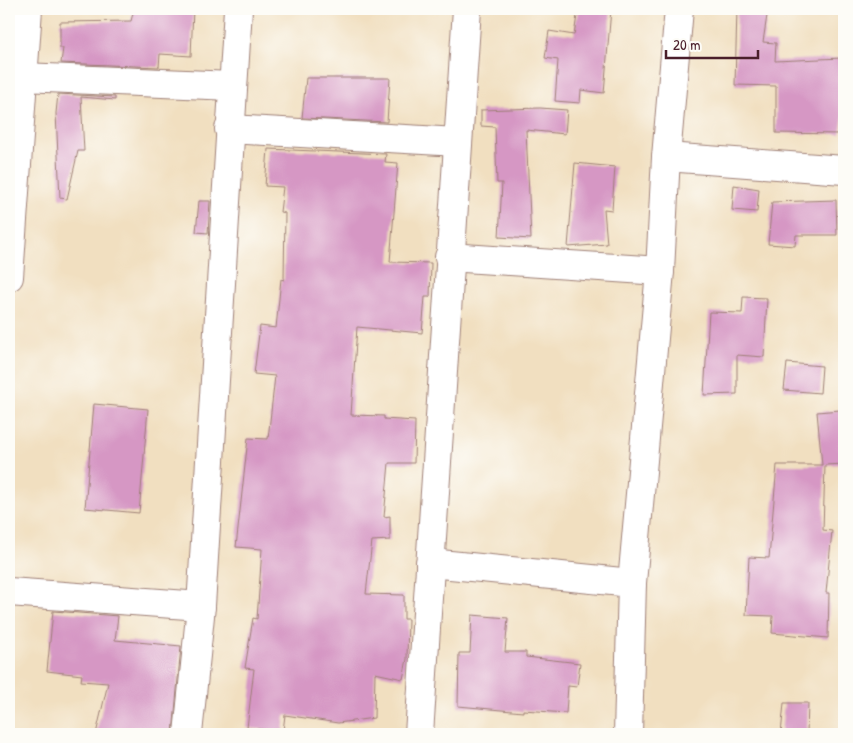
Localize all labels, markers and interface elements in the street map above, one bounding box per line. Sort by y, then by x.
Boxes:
scale bar [666,28,758,60]
text: 20 m [673,34,700,55]

